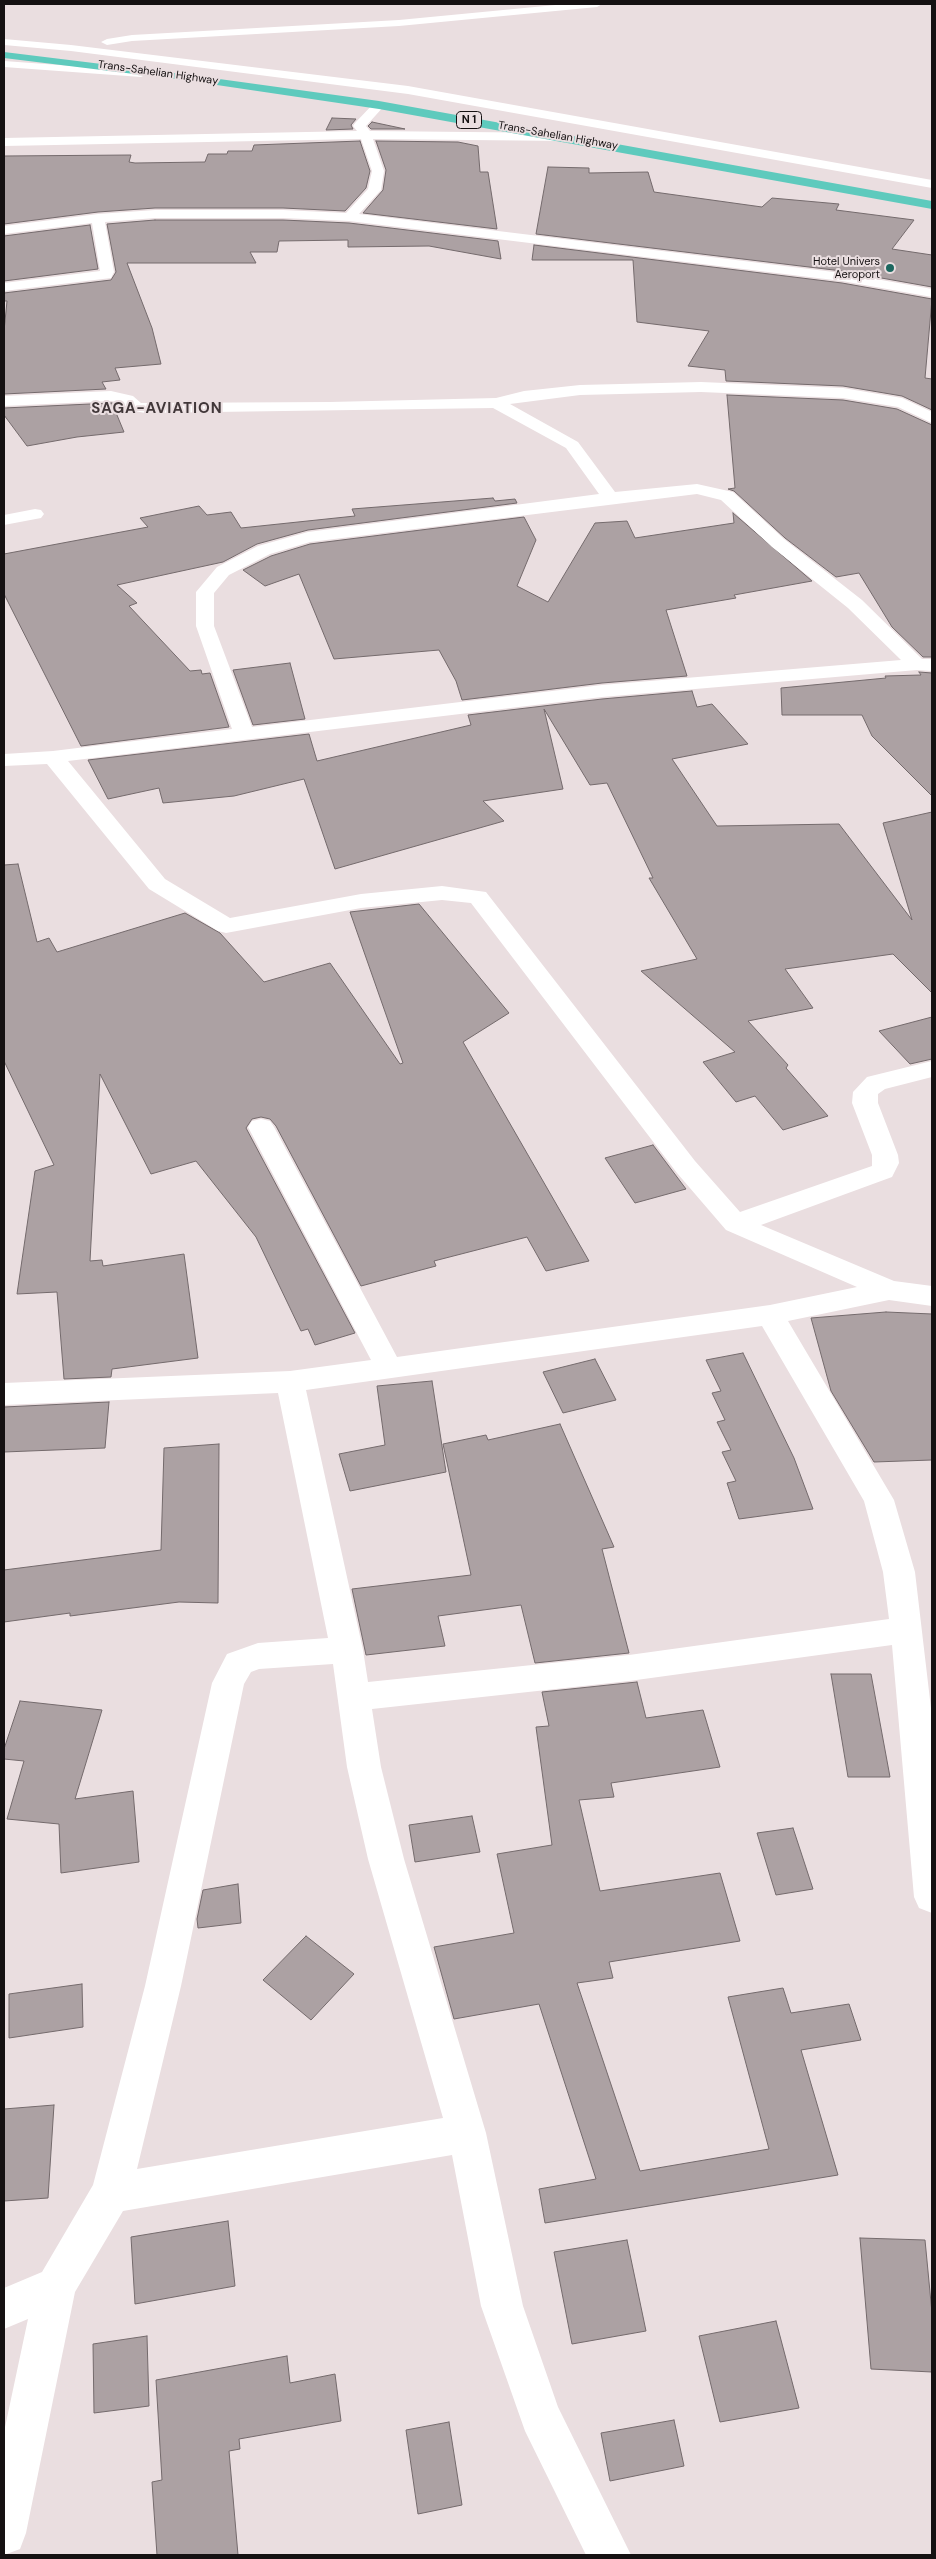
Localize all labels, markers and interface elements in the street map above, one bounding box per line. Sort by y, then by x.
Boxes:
street label: Trans-Sahelian Highway [97,58,219,88]
road number: N 1 [456,112,482,128]
street label: Trans-Sahelian Highway [497,119,619,153]
place label: Hotel Univers Aeroport [813,255,880,281]
marker: Hotel Univers Aeroport [884,262,896,274]
district label: SAGA-AVIATION [90,400,224,418]

